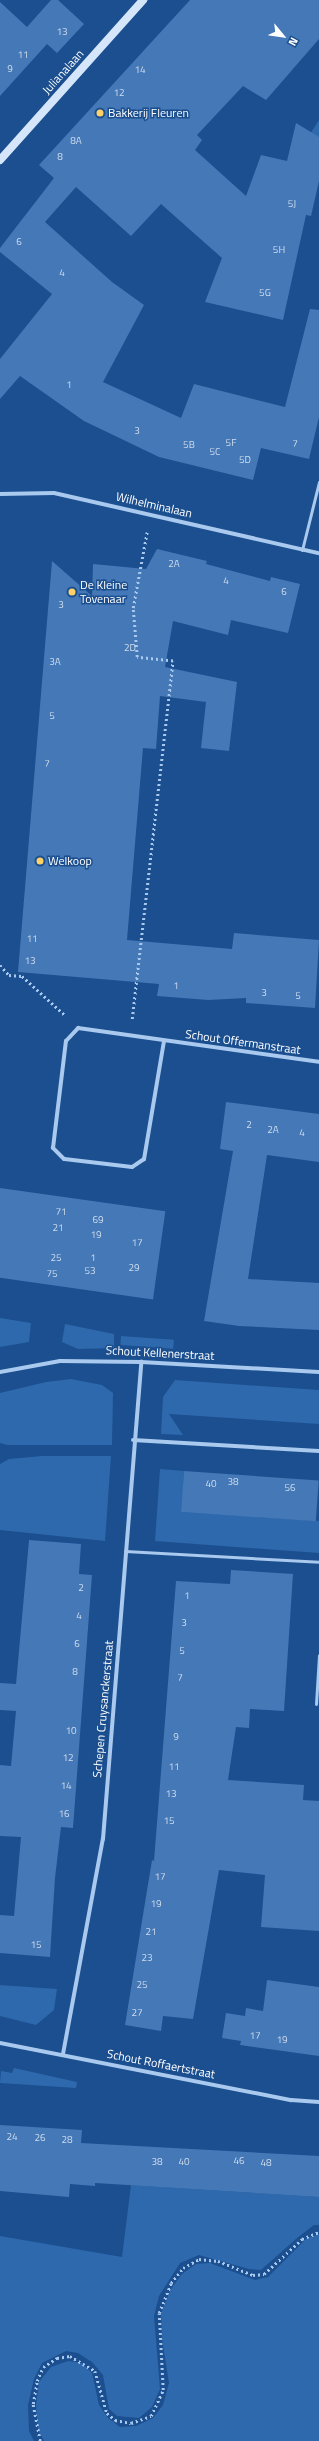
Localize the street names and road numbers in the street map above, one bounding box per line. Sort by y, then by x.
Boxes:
street label: Julianalaan [39,47,87,97]
street label: Wilhelminalaan [115,489,193,521]
street label: Schout Offermanstraat [184,1027,302,1057]
street label: Schout Kellenerstraat [105,1343,215,1363]
street label: Schepen Cruysanckerstraat [90,1640,116,1778]
street label: Schout Roffaertstraat [106,2046,216,2082]

